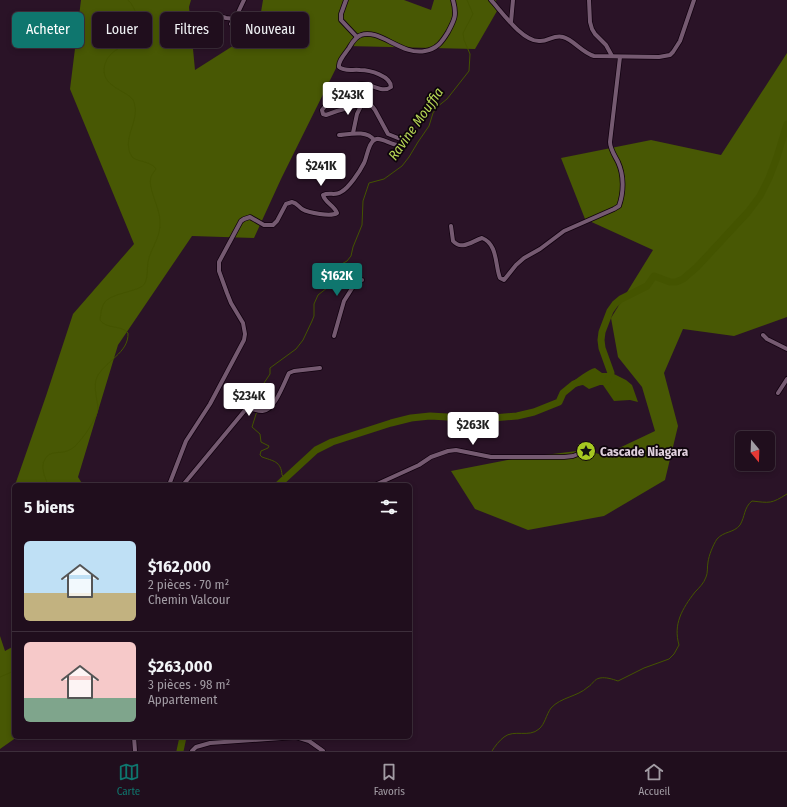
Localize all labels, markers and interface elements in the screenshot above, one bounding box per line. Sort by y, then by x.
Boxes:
chip: Acheter [12,12,84,48]
chip: Louer [92,12,152,48]
chip: Filtres [160,12,223,48]
chip: Nouveau [231,12,309,48]
pin: $243K [320,82,376,116]
water label: Ravine Mouffia [385,84,447,164]
text: $243K [332,87,364,102]
pin: $241K [293,153,349,187]
text: $241K [306,158,336,173]
pin: $162K [309,263,365,297]
text: $162K [321,268,353,283]
pin: $234K [221,383,277,417]
text: $234K [233,388,265,403]
pin: $263K [445,412,501,446]
text: $263K [457,417,489,432]
north arrow [735,431,775,471]
map controls [735,431,775,471]
place icon: Cascade Niagara [575,440,597,462]
place label: Cascade Niagara [600,444,689,459]
icon: filters [378,496,400,518]
text: 5 biens [24,497,75,518]
text: $162,000 [148,556,211,577]
icon: home [56,557,104,605]
text: 2 pièces · 70 m² [148,577,229,592]
text: Chemin Valcour [148,592,230,607]
text: $263,000 [148,656,212,677]
icon: home [56,658,104,706]
text: 3 pièces · 98 m² [148,677,230,692]
text: Appartement [148,692,217,707]
tab: Carte [117,761,140,798]
tab: Favoris [374,761,405,798]
tab: Accueil [639,761,670,798]

